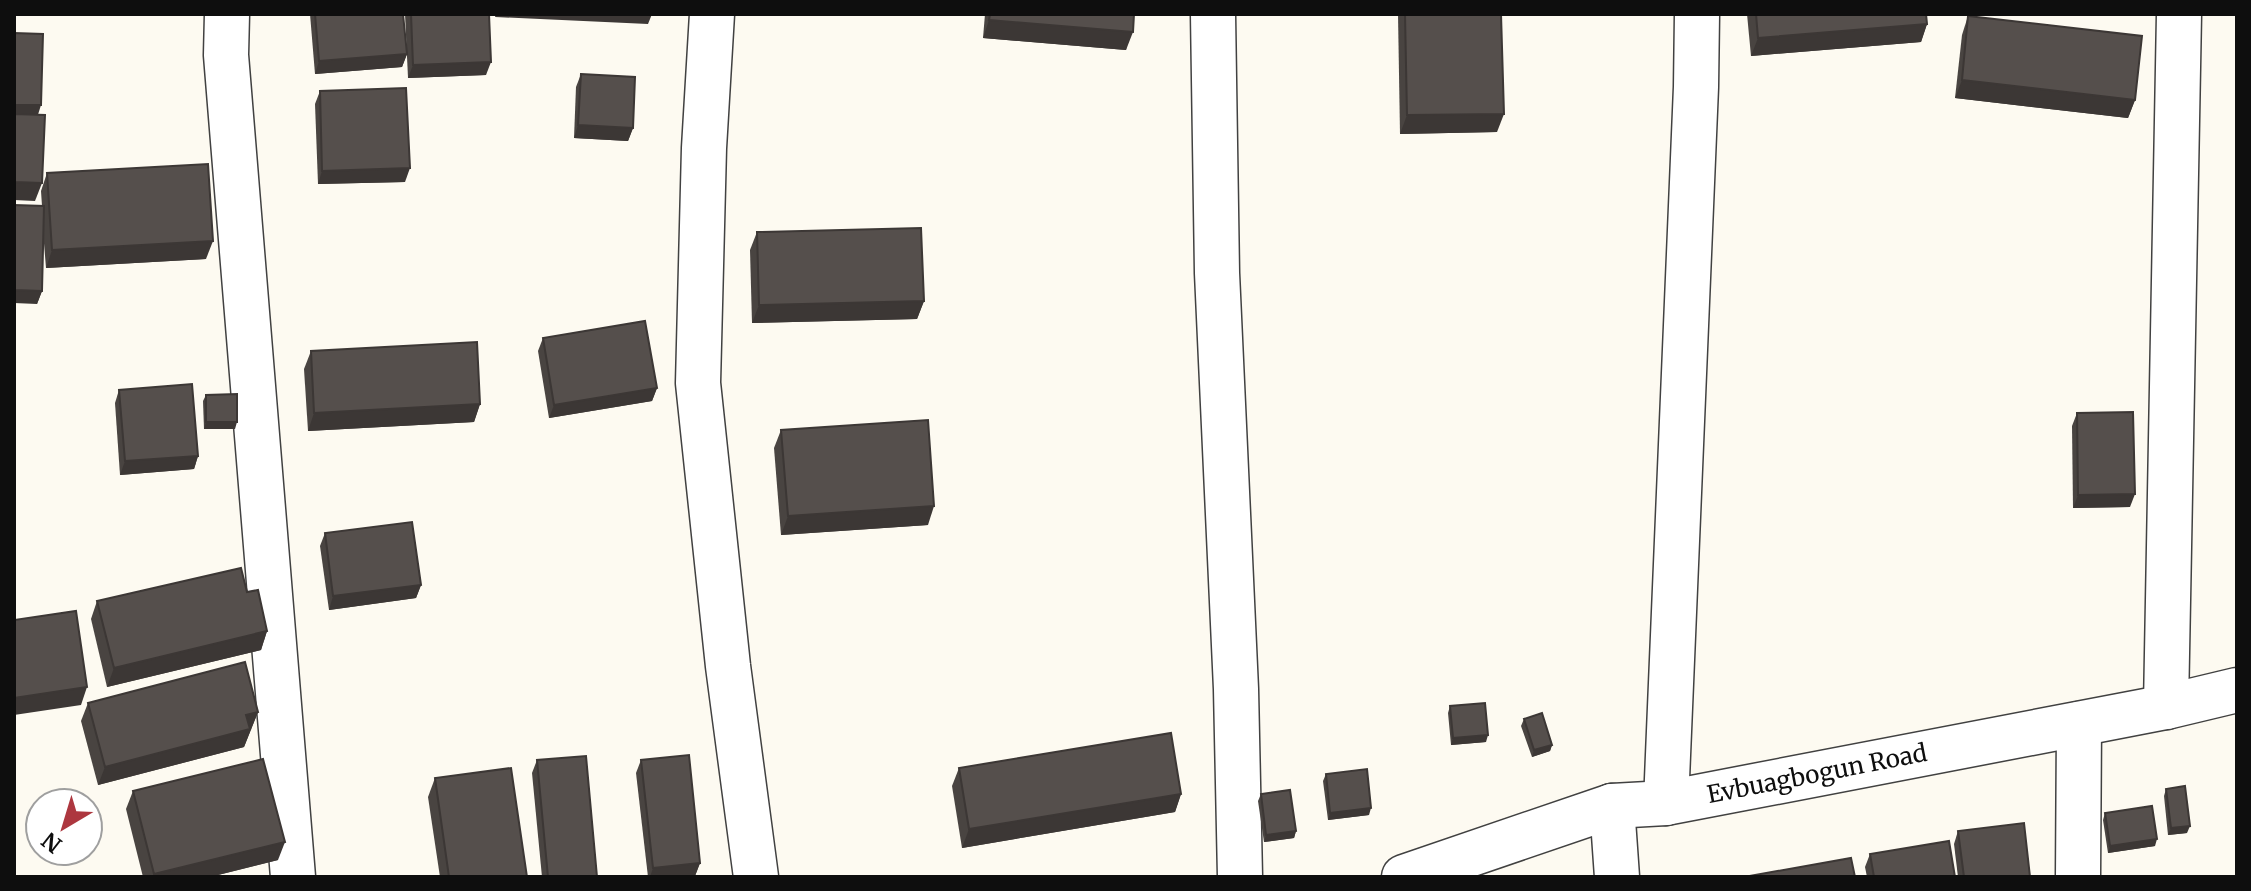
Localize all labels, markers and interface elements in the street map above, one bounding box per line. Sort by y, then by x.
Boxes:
street label: Evbuagbogun Road [1704,737,1930,810]
north arrow [24,787,104,867]
text: N [36,826,67,859]

